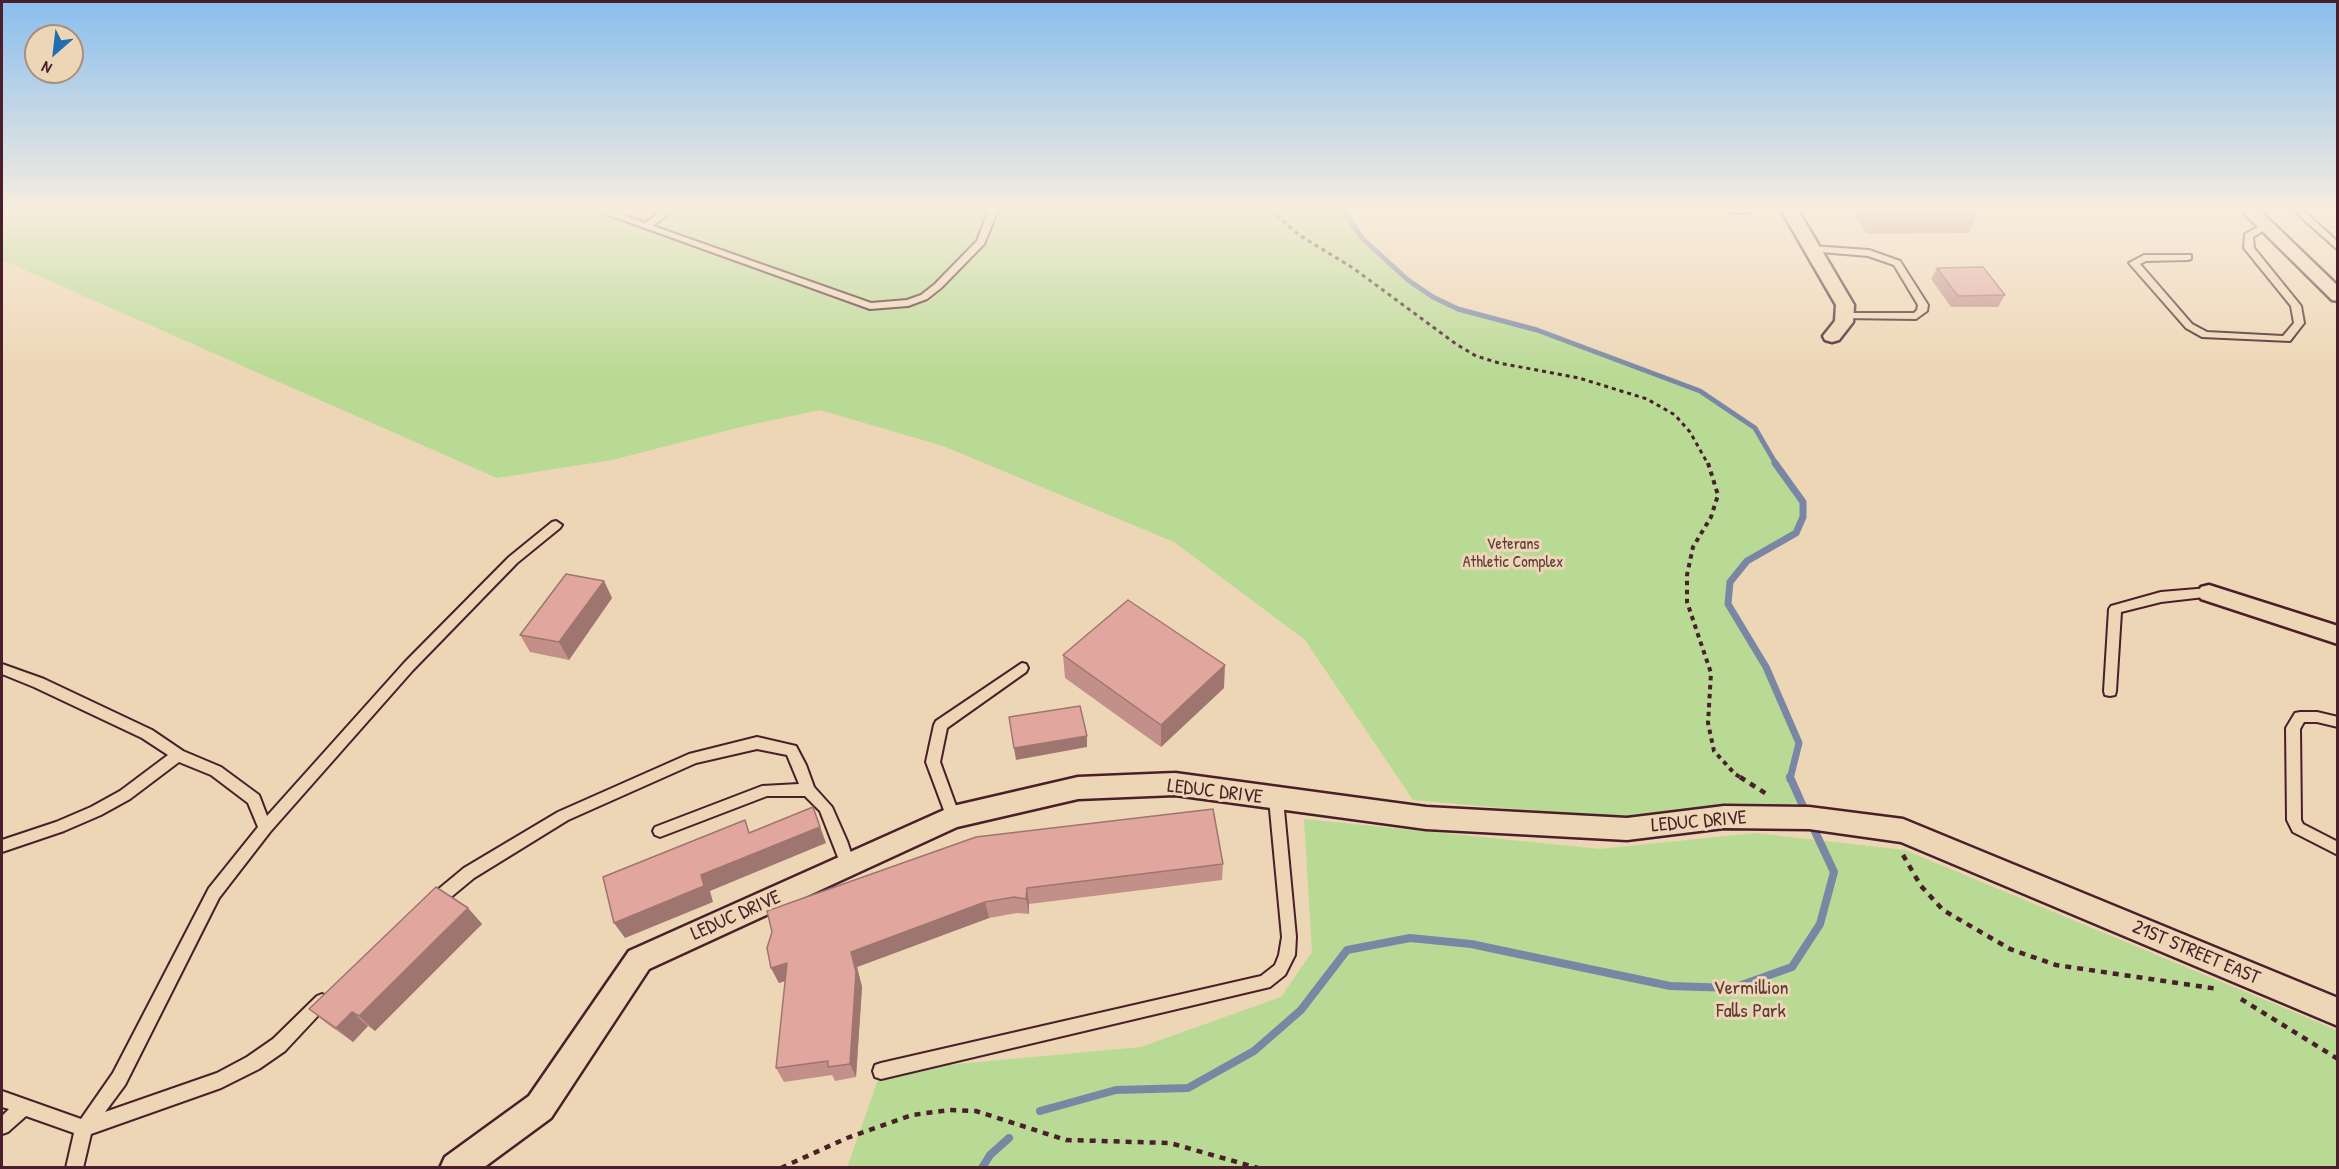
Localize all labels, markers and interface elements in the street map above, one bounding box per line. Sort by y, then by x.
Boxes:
north arrow [24,24,84,84]
text: N [38,56,55,80]
park label: Veterans Athletic Complex [1463,535,1563,573]
street label: LEDUC DRIVE [1166,774,1264,810]
street label: LEDUC DRIVE [1650,806,1748,838]
street label: LEDUC DRIVE [687,886,785,946]
street label: 21ST STREET EAST [2129,915,2263,991]
park label: Vermillion Falls Park [1713,977,1789,1024]

